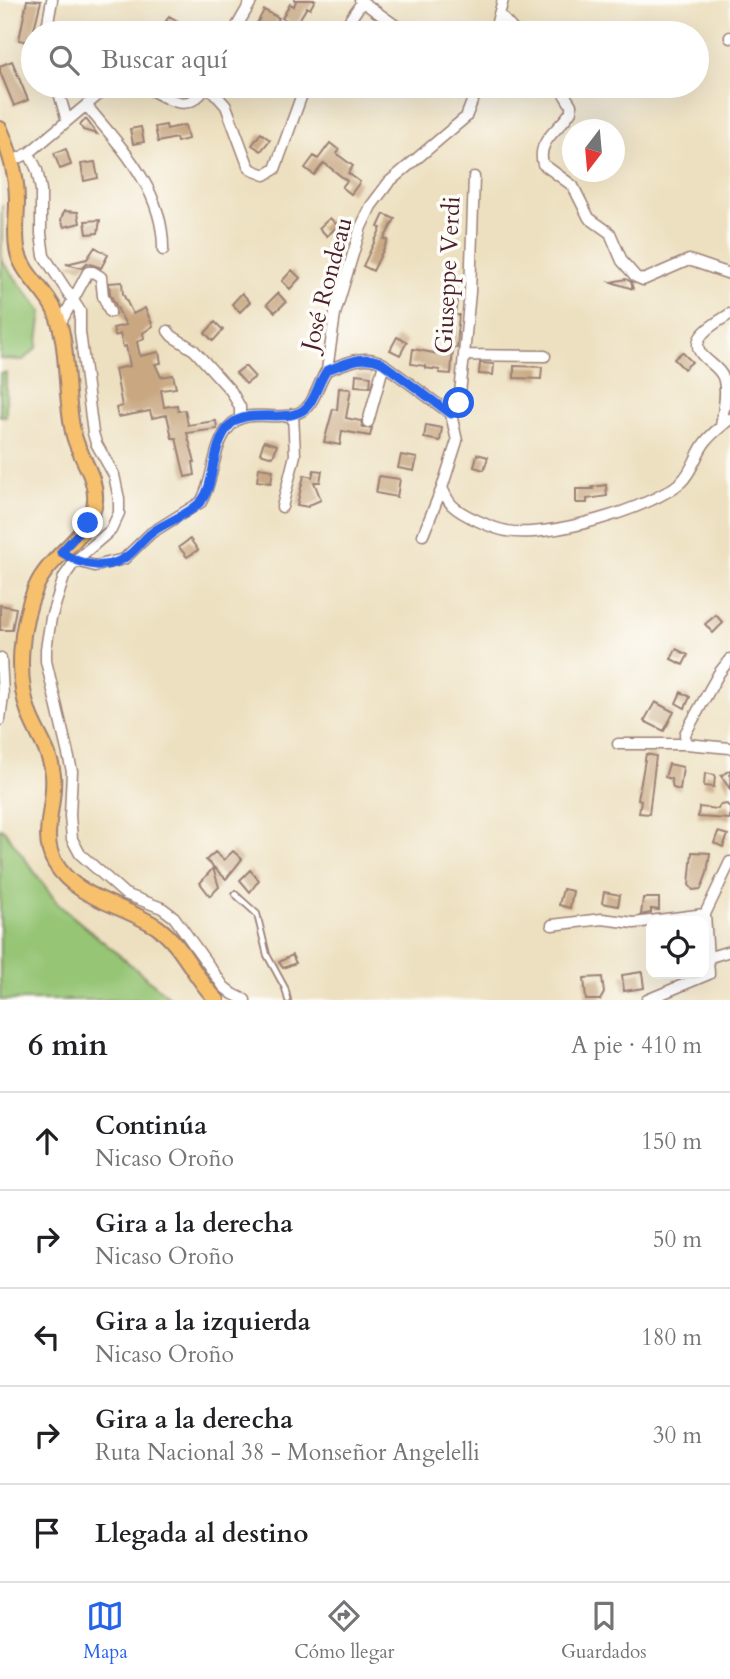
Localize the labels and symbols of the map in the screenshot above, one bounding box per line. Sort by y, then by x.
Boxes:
north arrow [562,119,625,182]
street label: Giuseppe Verdi [427,195,469,355]
street label: José Rondeau [293,214,361,357]
route start [443,387,474,418]
route end [72,507,103,538]

